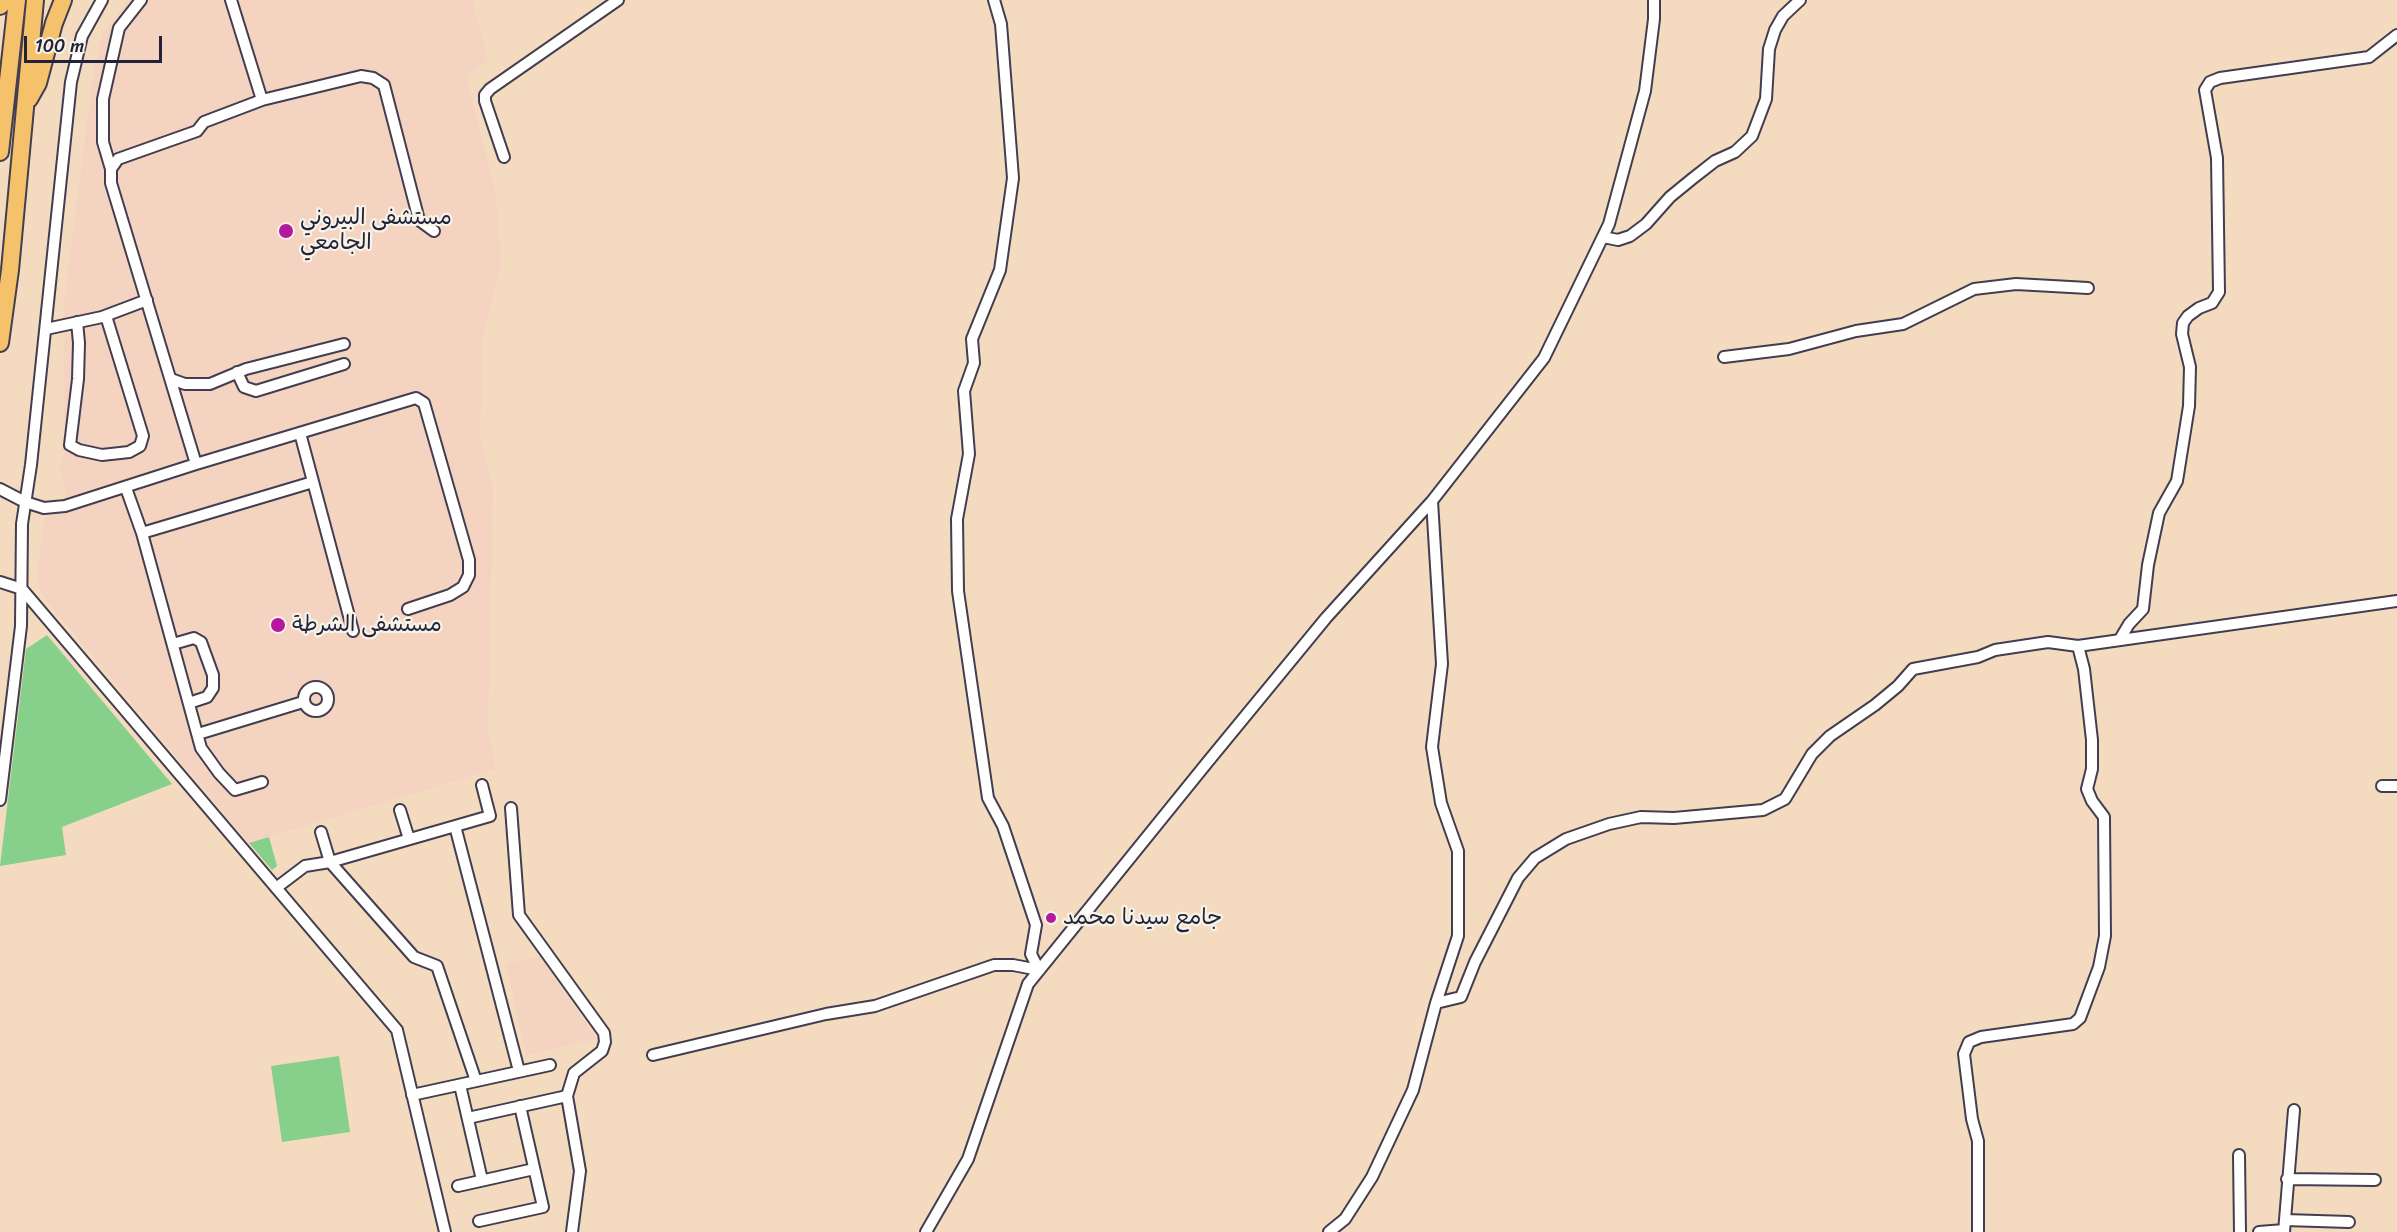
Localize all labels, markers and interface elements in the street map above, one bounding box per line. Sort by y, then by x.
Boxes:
scale bar [27,24,165,62]
text: 100 m [35,30,84,62]
place label: مستشفى البيروني الجامعي [300,205,452,256]
marker: مستشفى البيروني الجامعي [277,222,295,240]
place label: مستشفى الشرطة [292,612,442,638]
marker: مستشفى الشرطة [269,616,287,634]
place label: جامع سيدنا محمد [1063,905,1222,931]
marker: جامع سيدنا محمد [1044,911,1058,925]

